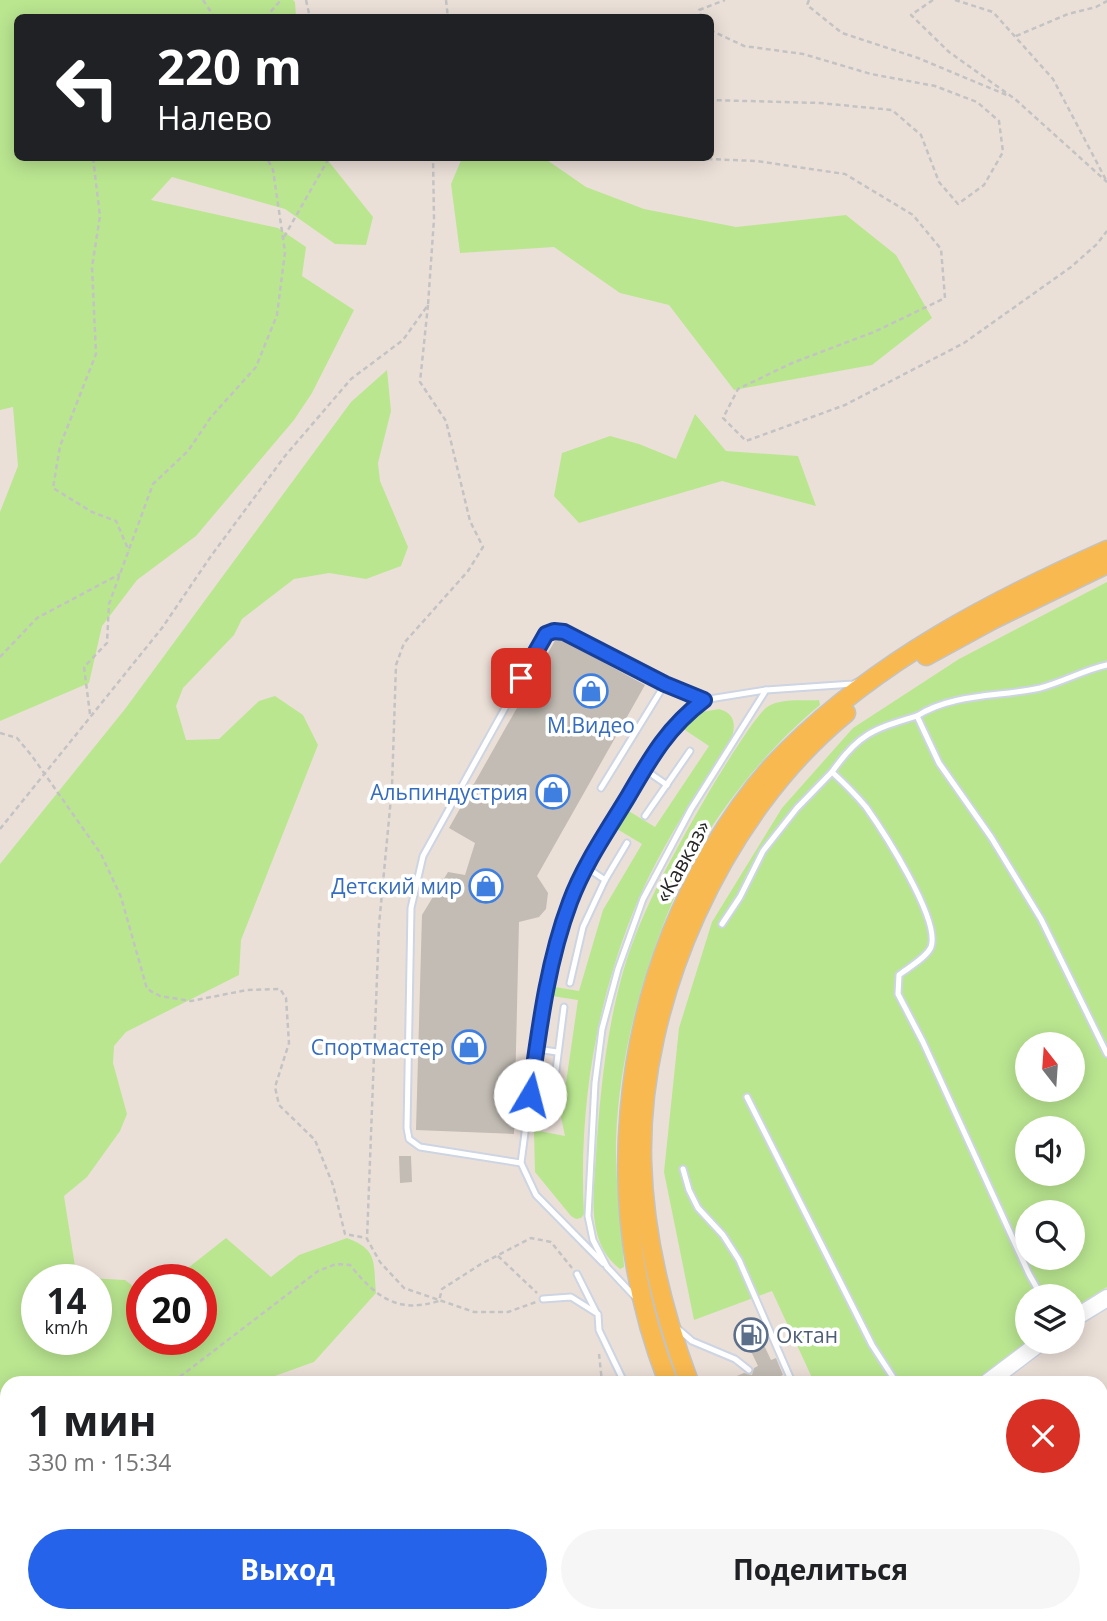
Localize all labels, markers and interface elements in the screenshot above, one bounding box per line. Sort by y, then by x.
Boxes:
text: 220 m [157,33,302,99]
icon: left [42,42,133,133]
text: Налево [157,96,272,139]
pin [491,648,551,708]
icon: arrive [502,659,540,697]
shop icon: М.Видео [572,672,610,710]
place label: М.Видео [547,711,635,739]
shop icon: Альпиндустрия [534,773,572,811]
place label: Альпиндустрия [370,778,528,806]
street label: «Кавказ» [648,815,716,907]
shop icon: Детский мир [467,867,505,905]
place label: Детский мир [331,872,462,900]
shop icon: Спортмастер [450,1028,488,1066]
north arrow [1015,1032,1085,1102]
map controls [1015,1032,1085,1354]
place label: Спортмастер [311,1033,444,1061]
position arrow [493,1058,567,1132]
button: sound [1015,1116,1085,1186]
button: search [1015,1200,1085,1270]
speed limit sign: 20 [126,1264,217,1355]
text: 14 [46,1277,87,1324]
button: layers [1015,1284,1085,1354]
text: km/h [45,1315,88,1339]
fuel station icon: Октан [732,1316,770,1354]
place label: Октан [776,1321,838,1349]
text: 1 мин [28,1391,156,1448]
button: close [1006,1399,1080,1473]
text: 330 m · 15:34 [28,1446,171,1478]
button: Выход [28,1529,547,1609]
button: Поделиться [561,1529,1080,1609]

